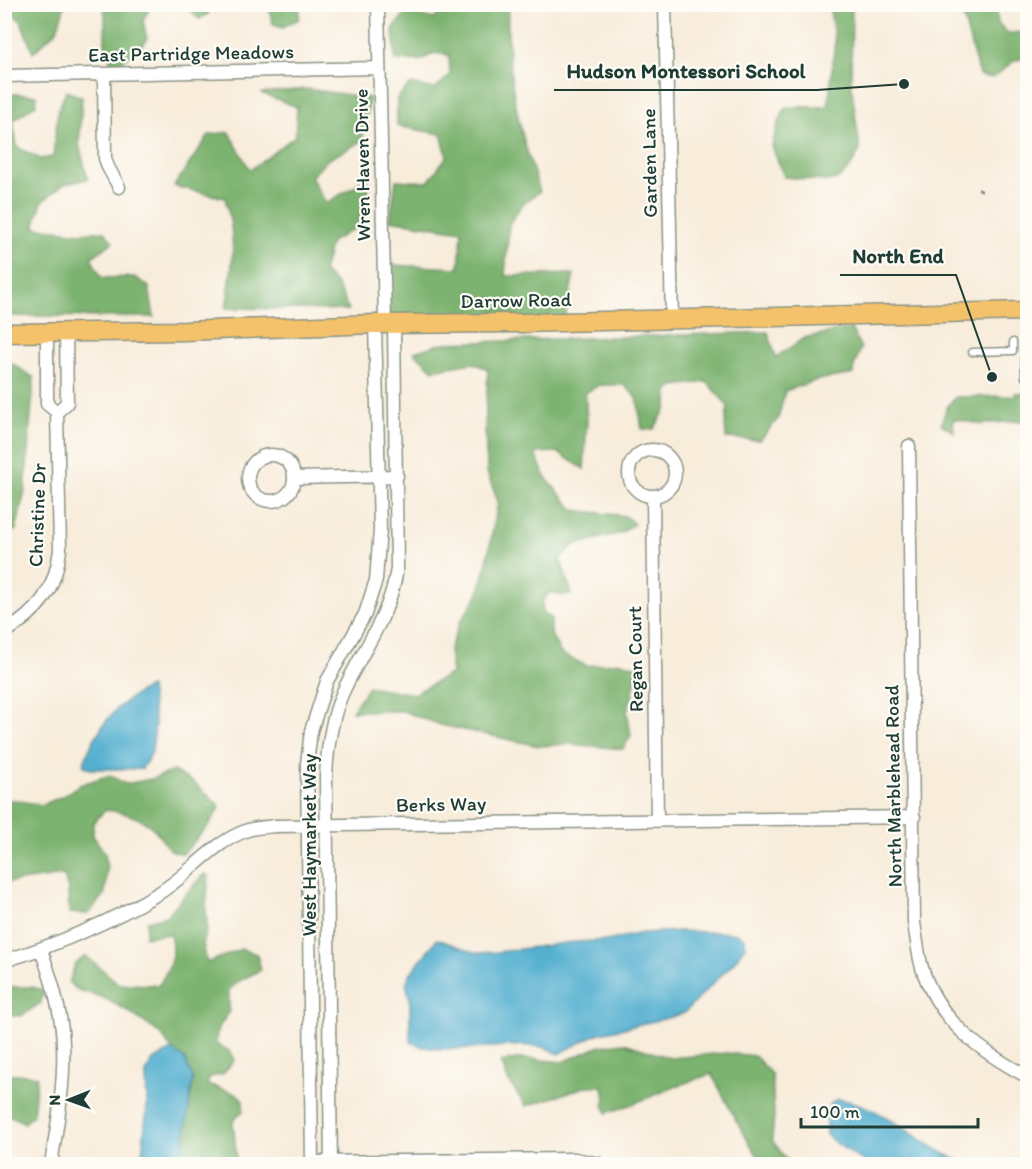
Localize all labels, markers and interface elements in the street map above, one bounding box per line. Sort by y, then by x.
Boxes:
street label: East Partridge Meadows [88,39,294,67]
callout: Hudson Montessori School [554,51,817,90]
text: Hudson Montessori School [566,58,807,83]
street label: Wren Haven Drive [349,88,375,242]
street label: Garden Lane [636,108,662,218]
callout: North End [840,236,956,275]
text: North End [852,243,945,268]
street label: Darrow Road [460,287,572,313]
street label: Christine Dr [23,463,51,567]
street label: Regan Court [622,606,648,712]
street label: North Marblehead Road [879,684,907,888]
street label: West Haymarket Way [297,753,321,936]
street label: Berks Way [396,791,487,817]
north arrow [39,1070,99,1130]
scale bar [801,1091,978,1129]
text: N [45,1095,64,1106]
text: 100 m [810,1101,860,1123]

